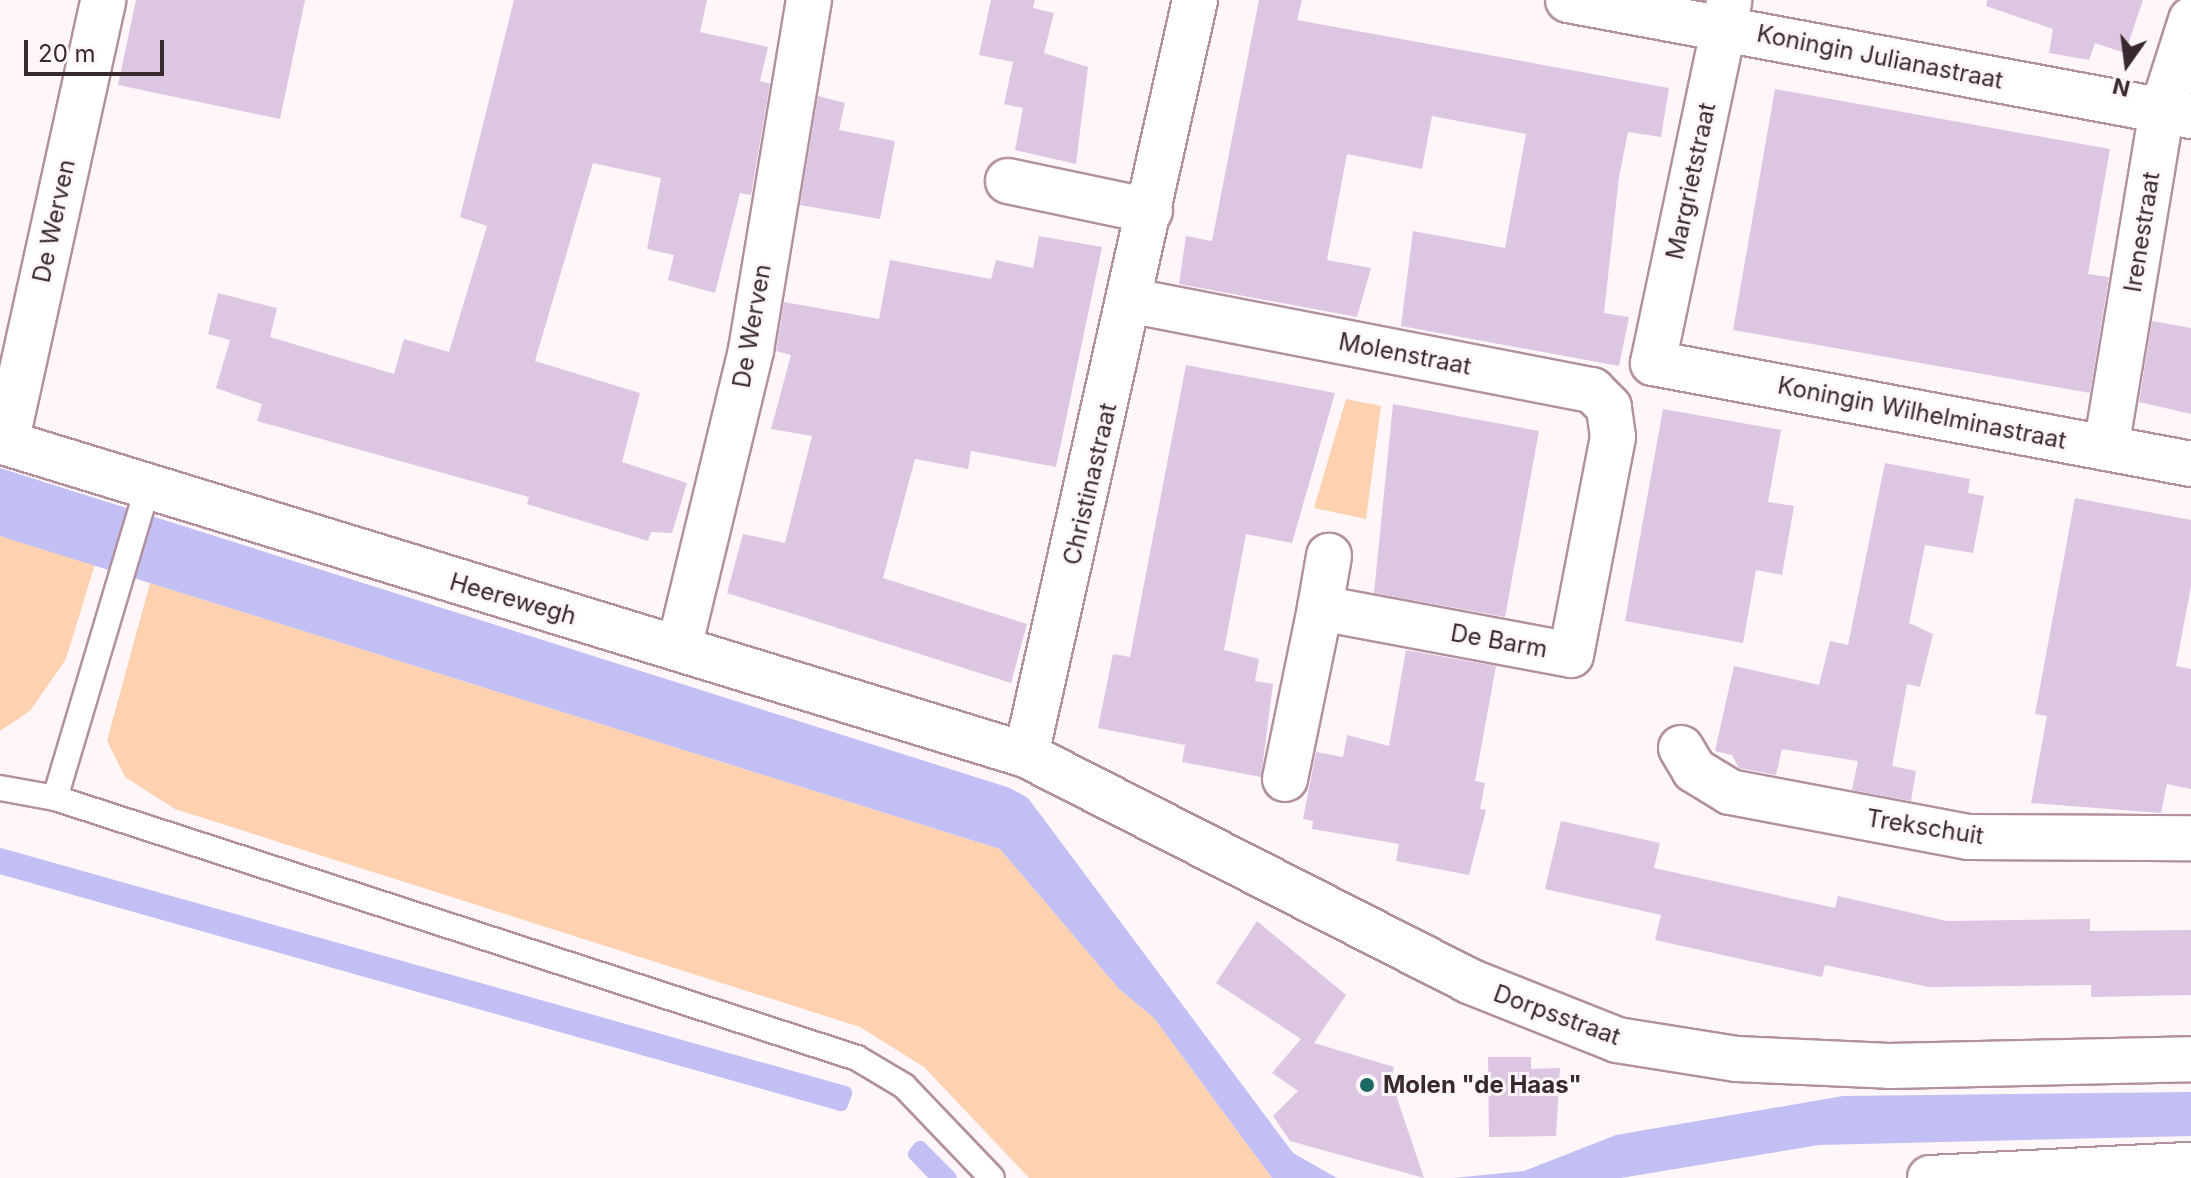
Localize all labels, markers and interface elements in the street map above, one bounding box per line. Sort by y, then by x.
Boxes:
street label: Koningin Julianastraat [1754,19,2006,95]
scale bar [28,24,168,74]
north arrow [2087,24,2167,104]
text: 20 m [38,39,96,68]
text: N [2110,73,2132,102]
street label: Margrietstraat [1660,100,1722,262]
street label: De Werven [27,157,81,285]
street label: Irenestraat [2118,170,2166,294]
street label: De Werven [727,262,777,390]
street label: Molenstraat [1336,327,1474,381]
street label: Koningin Wilhelminastraat [1775,371,2069,455]
street label: Christinastraat [1057,400,1123,568]
street label: Heerewegh [446,567,580,631]
street label: De Barm [1448,618,1550,664]
street label: Trekschuit [1864,804,1986,850]
street label: Dorpsstraat [1490,979,1624,1051]
place label: Molen "de Haas" [1383,1071,1582,1099]
marker: Molen "de Haas" [1358,1076,1376,1094]

